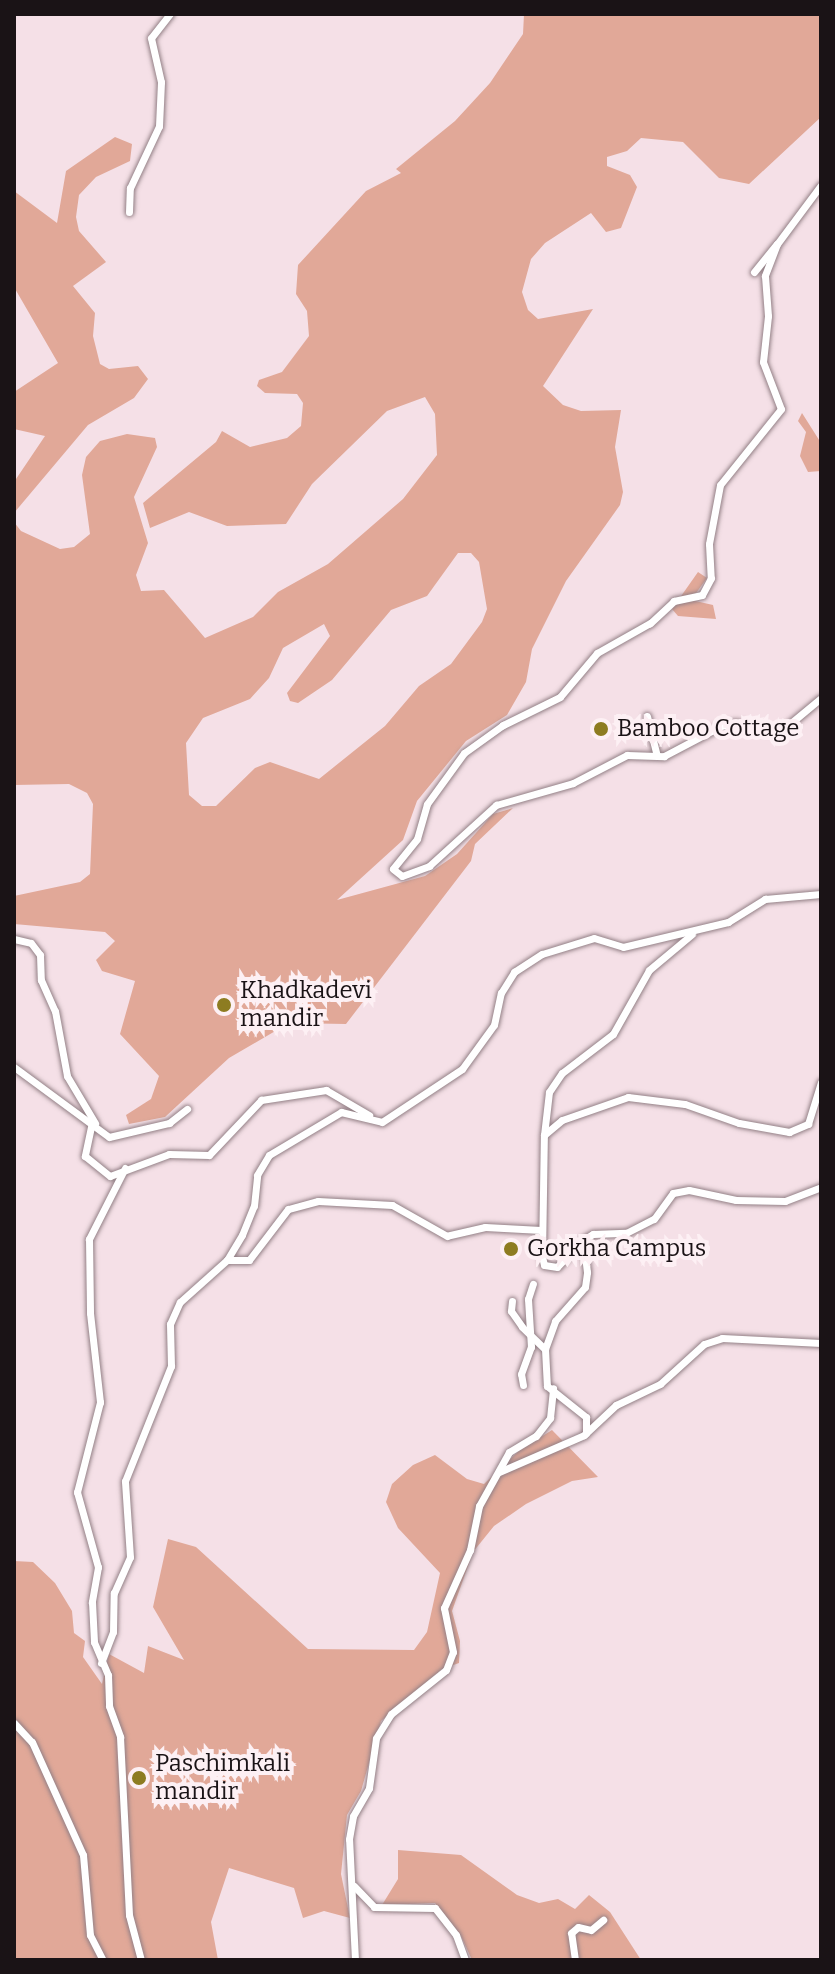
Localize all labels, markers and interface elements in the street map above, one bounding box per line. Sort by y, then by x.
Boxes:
place label: Bamboo Cottage [617,715,799,743]
marker: Bamboo Cottage [592,720,610,738]
place label: Khadkadevi mandir [240,977,372,1033]
marker: Khadkadevi mandir [215,996,233,1014]
place label: Gorkha Campus [527,1235,706,1263]
marker: Gorkha Campus [502,1240,520,1258]
place label: Paschimkali mandir [155,1750,290,1806]
marker: Paschimkali mandir [130,1769,148,1787]

